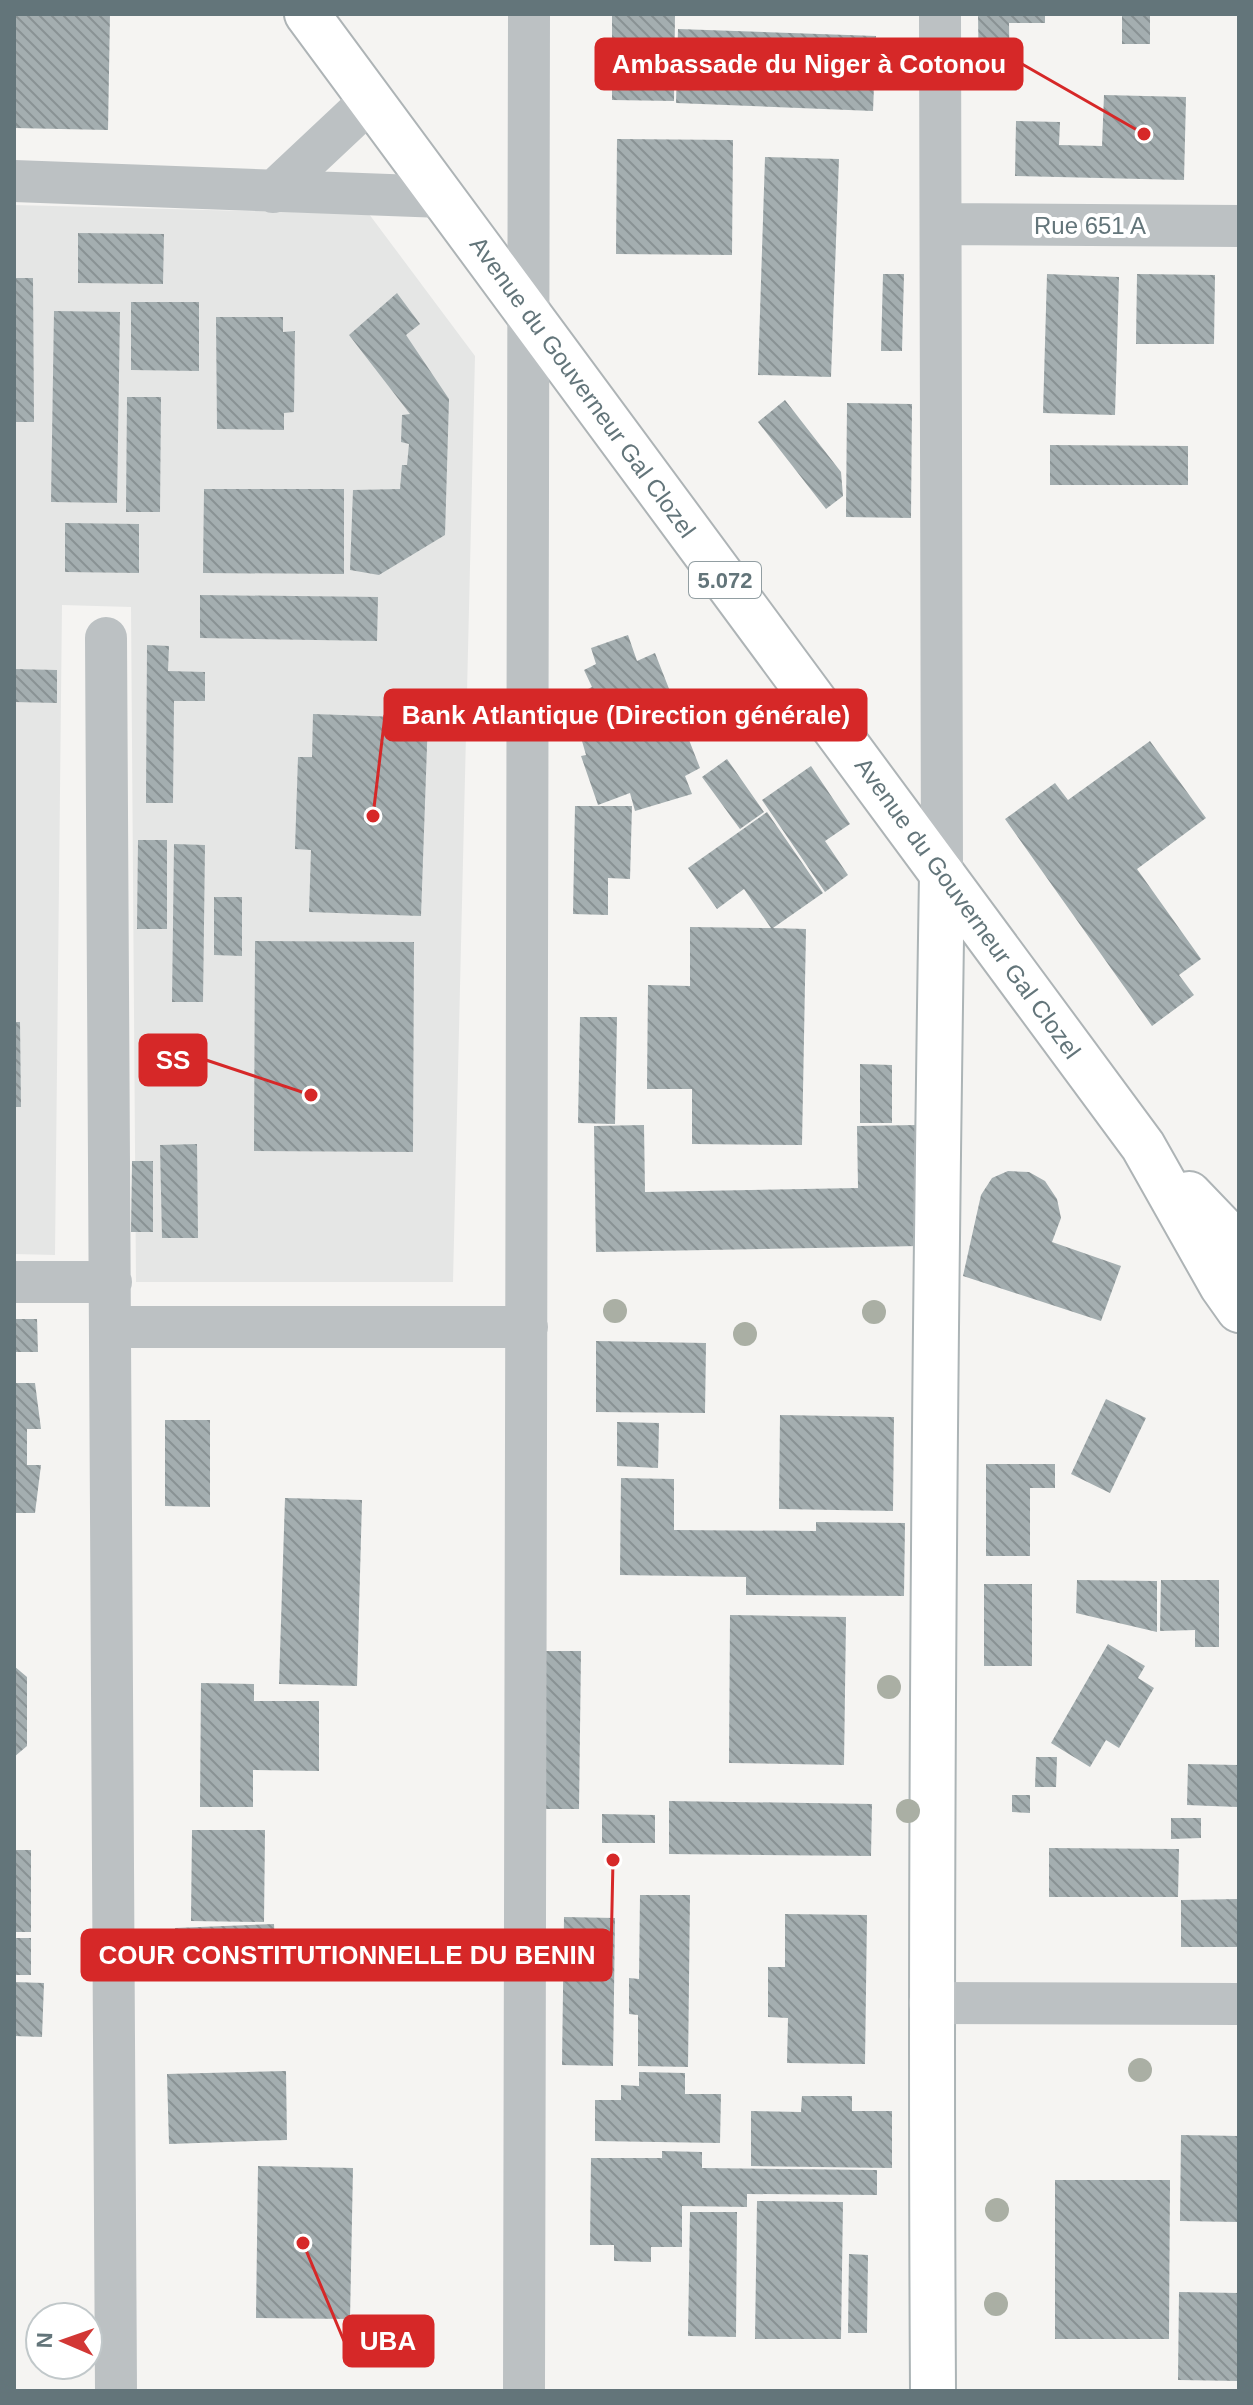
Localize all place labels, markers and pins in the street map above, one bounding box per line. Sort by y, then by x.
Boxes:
callout: Ambassade du Niger à Cotonou [596,39,1022,89]
callout: Bank Atlantique (Direction générale) [385,690,866,740]
callout: SS [140,1035,206,1085]
callout: COUR CONSTITUTIONNELLE DU BENIN [82,1930,611,1980]
callout: UBA [344,2316,433,2366]

